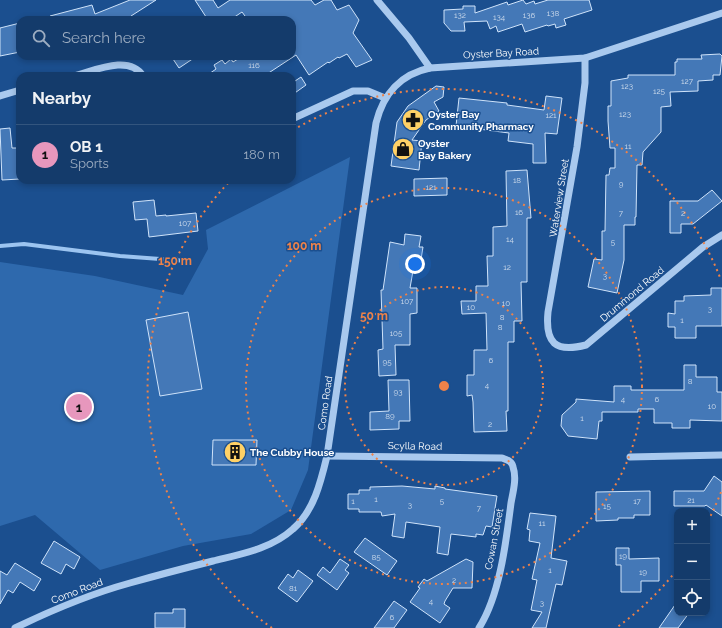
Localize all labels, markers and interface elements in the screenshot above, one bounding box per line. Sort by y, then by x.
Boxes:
house number: 138 [547,8,559,18]
house number: 132 [454,10,466,20]
house number: 136 [523,10,535,20]
house number: 134 [493,12,506,22]
search box [16,16,296,60]
icon: search [30,27,52,49]
text: Search here [62,29,145,47]
street label: Oyster Bay Road [463,46,539,60]
house number: 116 [248,60,260,70]
house number: 127 [681,76,694,86]
house number: 123 [621,81,633,91]
house number: 125 [653,86,666,96]
text: Nearby [32,88,91,108]
pharmacy icon: Oyster Bay Community Pharmacy [400,107,426,133]
place label: Oyster Bay Community Pharmacy [428,109,534,132]
house number: 123 [619,109,631,119]
house number: 121 [545,110,557,120]
shop icon: Oyster Bay Bakery [390,136,416,162]
text: OB 1 [70,138,103,156]
place label: Oyster Bay Bakery [418,138,472,161]
house number: 11 [625,141,632,151]
text: 1 [42,147,48,162]
text: 180 m [244,147,280,162]
text: Sports [70,156,109,171]
street label: Waterview Street [547,157,571,238]
house number: 18 [513,175,521,185]
house number: 9 [619,179,624,189]
house number: 121 [425,182,437,192]
house number: 16 [515,207,523,217]
house number: 7 [619,208,624,218]
house number: 2 [681,208,685,218]
house number: 107 [179,218,192,228]
house number: 14 [506,234,515,244]
house number: 5 [611,237,616,247]
text: 100 m [287,239,321,253]
text: 150 m [158,254,192,268]
your location [405,254,425,274]
house number: 12 [503,262,511,272]
street label: Drummond Road [598,264,666,324]
house number: 3 [603,271,607,281]
house number: 107 [401,296,414,306]
house number: 10 [502,298,510,308]
house number: 10 [467,302,475,312]
house number: 3 [708,304,712,314]
text: 50 m [360,309,388,323]
house number: 8 [500,312,505,322]
house number: 1 [680,315,684,325]
house number: 8 [498,322,503,332]
house number: 105 [390,328,403,338]
house number: 6 [489,355,494,365]
house number: 95 [382,357,392,367]
street label: Como Road [316,375,334,431]
house number: 8 [688,376,693,386]
centre of rings [437,379,451,393]
house number: 4 [485,380,490,390]
house number: 93 [394,387,402,397]
pin: 1 [66,392,92,422]
house number: 4 [621,394,626,404]
house number: 6 [655,394,660,404]
house number: 10 [708,401,716,411]
house number: 89 [385,411,395,421]
house number: 1 [580,413,584,423]
house number: 2 [488,419,492,429]
building icon: The Cubby House [222,439,248,465]
street label: Scylla Road [388,440,442,452]
place label: The Cubby House [250,447,334,458]
house number: 1 [374,494,378,504]
house number: 21 [687,495,695,505]
house number: 1 [351,496,355,506]
house number: 5 [440,496,445,506]
house number: 17 [633,496,642,506]
house number: 3 [408,500,412,510]
house number: 15 [603,501,612,511]
house number: 7 [477,503,482,513]
street label: Cowan Street [483,507,505,571]
map controls [674,508,710,616]
button: + [674,508,710,544]
house number: 11 [539,518,546,528]
button: − [674,544,710,580]
house number: 19 [619,551,627,561]
house number: 85 [371,552,381,562]
house number: 1 [548,565,552,575]
house number: 19 [639,567,647,577]
house number: 2 [452,575,456,585]
street label: Como Road [50,576,104,606]
button: locate [674,580,710,616]
house number: 81 [289,583,298,593]
house number: 4 [429,596,434,606]
house number: 3 [540,598,544,608]
house number: 6 [390,612,395,622]

